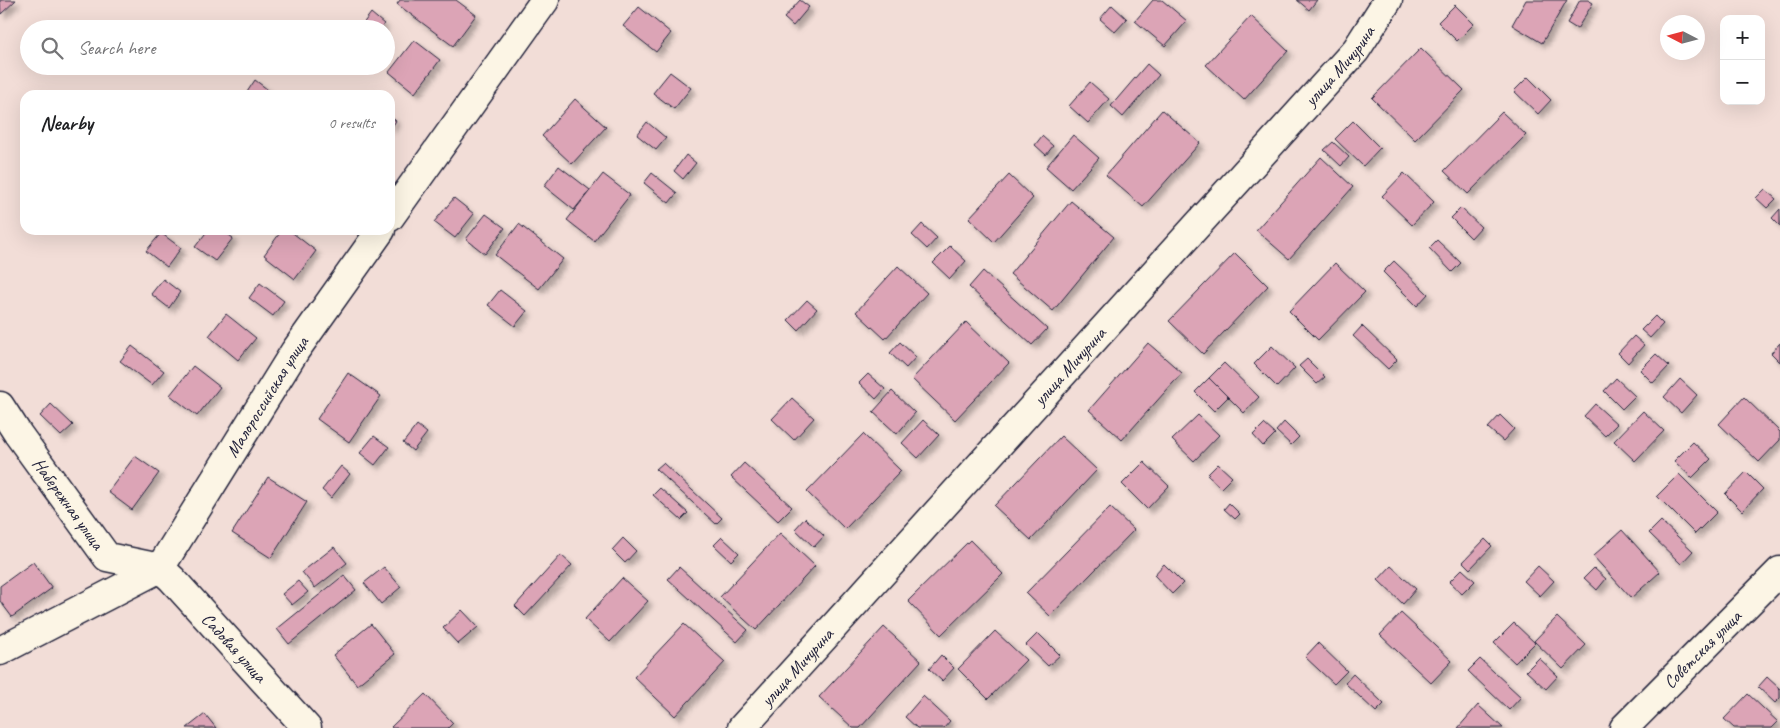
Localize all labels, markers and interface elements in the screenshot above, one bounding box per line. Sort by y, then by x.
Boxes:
north arrow [1660,15,1705,60]
map controls [1720,15,1765,105]
button: + [1720,15,1765,60]
search box [20,20,395,75]
street label: улица Мичурина [1299,21,1380,111]
icon: search [38,34,66,62]
text: Search here [78,36,155,60]
button: − [1720,60,1765,105]
text: Nearby [40,110,93,136]
text: 0 results [328,113,375,133]
street label: улица Мичурина [1028,322,1111,411]
street label: Малороссийская улица [221,330,314,461]
street label: Набережная улица [28,453,110,555]
street label: Советская улица [1659,605,1747,693]
street label: Садовая улица [197,608,272,688]
street label: улица Мичурина [755,623,839,712]

